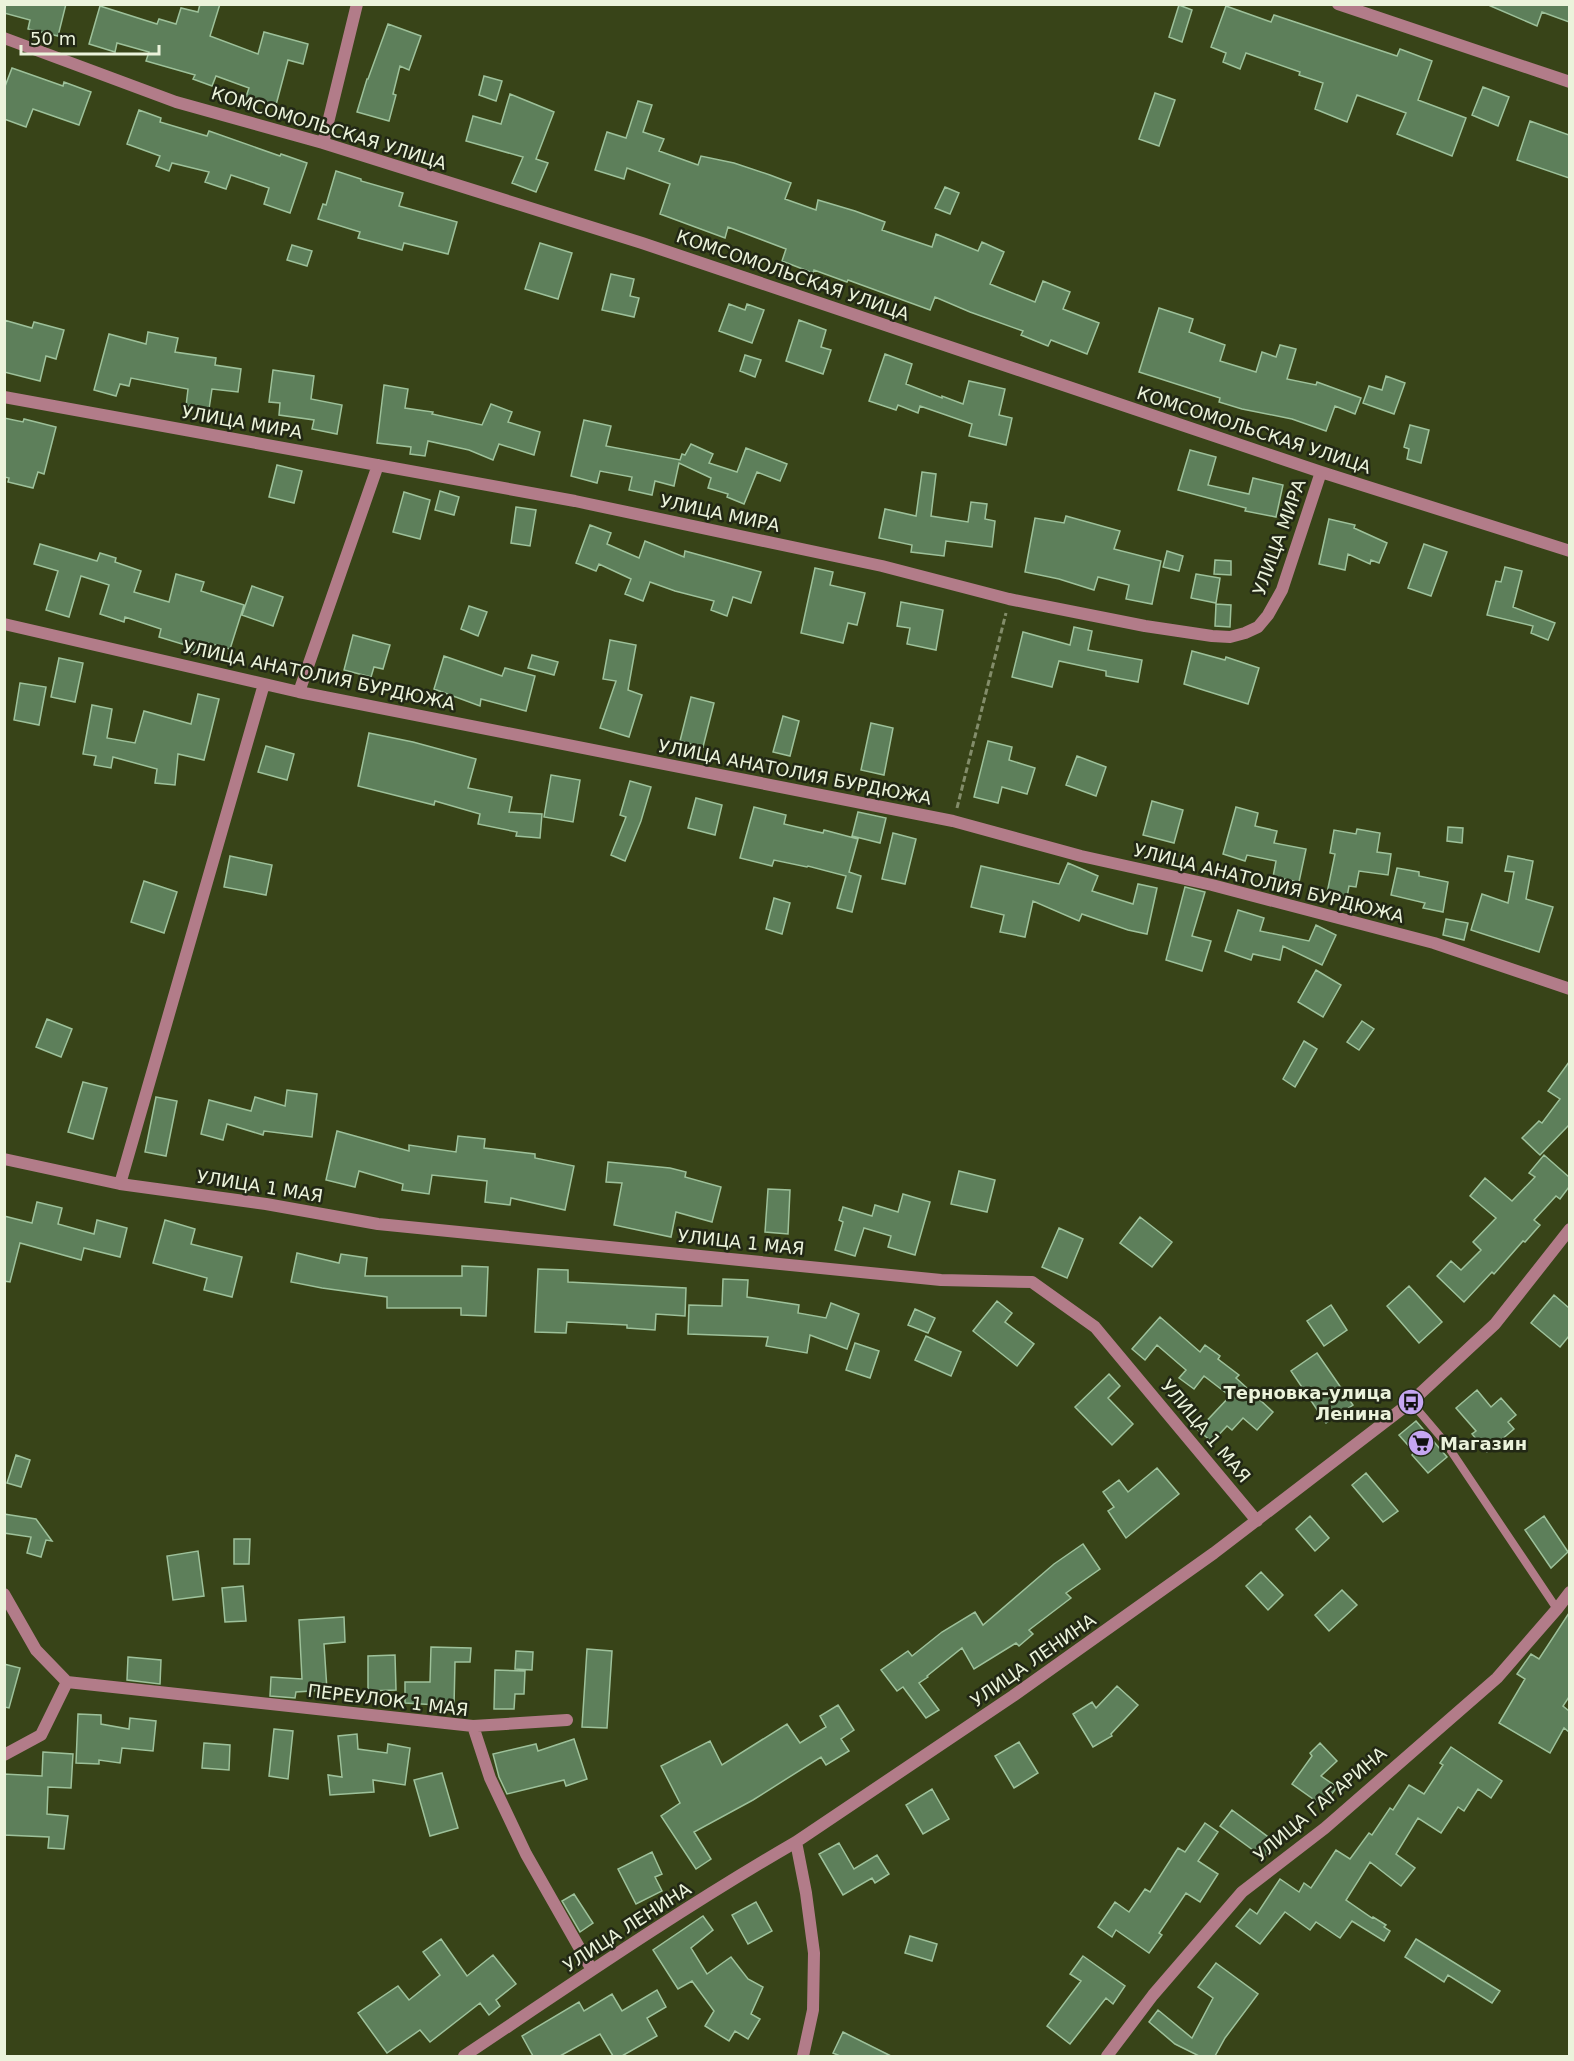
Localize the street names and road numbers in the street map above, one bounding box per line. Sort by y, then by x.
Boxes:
street label: КОМСОМОЛЬСКАЯ УЛИЦА [209,82,450,174]
street label: КОМСОМОЛЬСКАЯ УЛИЦА [674,225,913,325]
street label: КОМСОМОЛЬСКАЯ УЛИЦА [1134,382,1374,478]
street label: УЛИЦА МИРА [180,401,305,443]
street label: УЛИЦА МИРА [1248,475,1310,598]
street label: УЛИЦА МИРА [658,490,783,536]
street label: УЛИЦА АНАТОЛИЯ БУРДЮЖА [181,636,458,714]
street label: УЛИЦА АНАТОЛИЯ БУРДЮЖА [657,735,934,809]
street label: УЛИЦА АНАТОЛИЯ БУРДЮЖА [1132,839,1407,927]
street label: УЛИЦА 1 МАЯ [195,1166,325,1206]
street label: УЛИЦА 1 МАЯ [676,1225,806,1259]
street label: УЛИЦА 1 МАЯ [1157,1375,1255,1487]
street label: УЛИЦА ЛЕНИНА [966,1609,1100,1711]
street label: ПЕРЕУЛОК 1 МАЯ [306,1680,470,1720]
street label: УЛИЦА ГАГАРИНА [1249,1742,1391,1866]
street label: УЛИЦА ЛЕНИНА [559,1878,695,1976]

